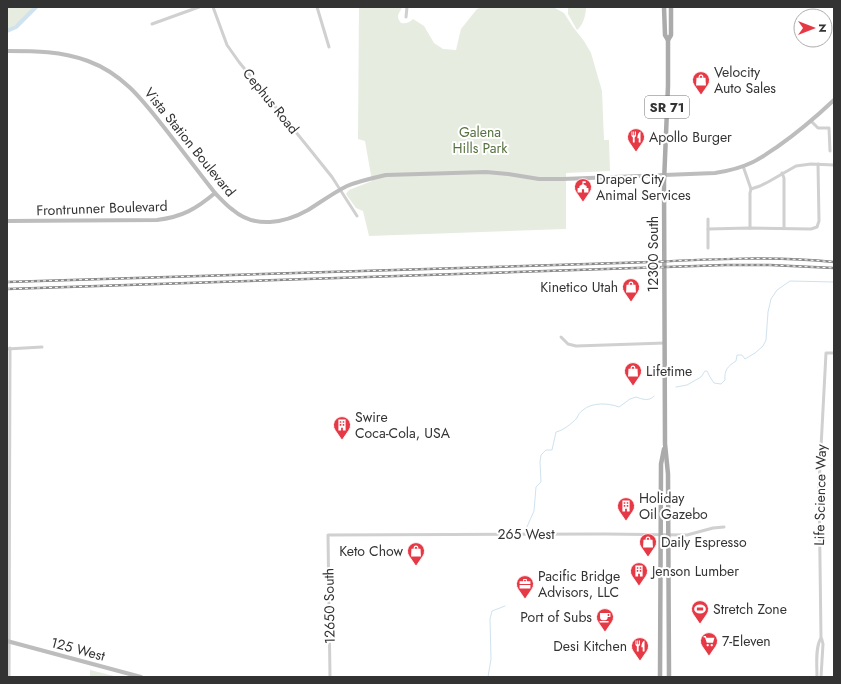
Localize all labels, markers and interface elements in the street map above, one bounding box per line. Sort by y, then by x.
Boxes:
north arrow [793,8,833,48]
text: N [815,24,831,32]
place label: Velocity Auto Sales [714,62,776,98]
street label: Cephus Road [238,64,304,138]
shop icon: Velocity Auto Sales [691,70,711,95]
street label: Vista Station Boulevard [140,83,240,201]
road number: SR 71 [645,96,689,118]
park label: Galena Hills Park [453,122,508,158]
restaurant icon: Apollo Burger [626,127,646,152]
place label: Apollo Burger [649,127,732,147]
place label: Draper City Animal Services [596,169,691,205]
public building icon: Draper City Animal Services [573,177,593,202]
street label: Frontrunner Boulevard [36,196,168,220]
street label: 12300 South [643,216,663,292]
place label: Kinetico Utah [540,277,618,297]
shop icon: Kinetico Utah [621,277,641,302]
shop icon: Lifetime [623,361,643,386]
place label: Lifetime [646,361,692,381]
place label: Swire Coca-Cola, USA [355,407,451,443]
building icon: Swire Coca-Cola, USA [332,415,352,440]
street label: Life Science Way [809,443,831,546]
place label: Holiday Oil Gazebo [639,488,708,524]
building icon: Holiday Oil Gazebo [616,496,636,521]
street label: 265 West [497,524,555,544]
shop icon: Daily Espresso [638,532,658,557]
place label: Daily Espresso [661,532,747,552]
place label: Keto Chow [339,541,403,561]
shop icon: Keto Chow [406,541,426,566]
building icon: Jenson Lumber [629,561,649,586]
place label: Jenson Lumber [650,561,739,581]
place label: Pacific Bridge Advisors, LLC [538,566,620,602]
street label: 12650 South [318,568,340,644]
office icon: Pacific Bridge Advisors, LLC [515,574,535,599]
sports icon: Stretch Zone [690,599,710,624]
place label: Stretch Zone [713,599,787,619]
place label: Port of Subs [520,607,592,627]
cafe icon: Port of Subs [595,607,615,632]
supermarket icon: 7-Eleven [699,631,719,656]
place label: 7-Eleven [722,631,771,651]
street label: 125 West [49,632,108,666]
place label: Desi Kitchen [553,636,627,656]
restaurant icon: Desi Kitchen [630,636,650,661]

